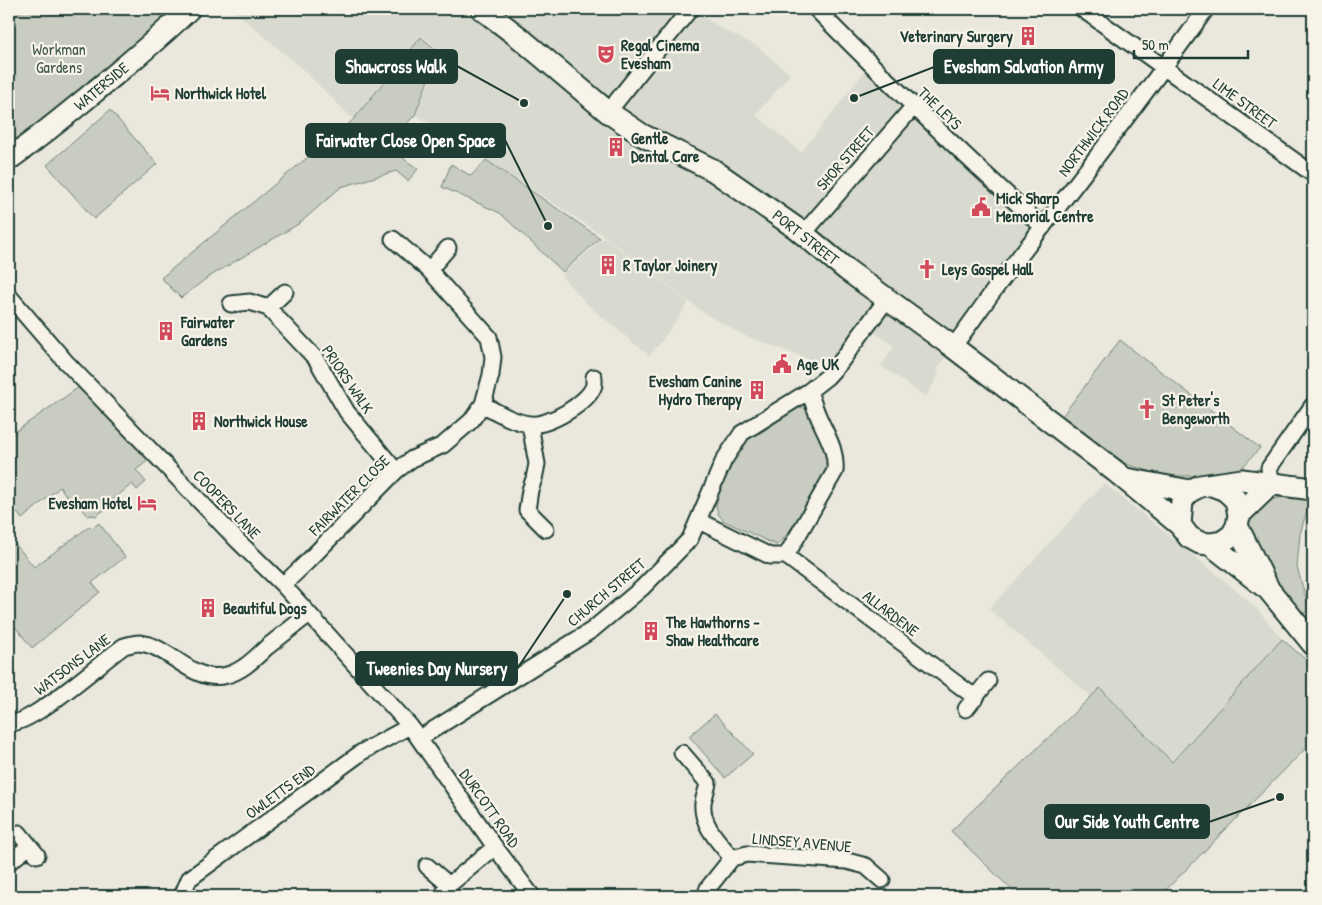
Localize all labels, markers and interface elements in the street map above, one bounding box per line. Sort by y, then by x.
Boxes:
place label: Veterinary Surgery [900,25,1013,48]
building icon: Veterinary Surgery [1017,25,1039,47]
scale bar [1134,28,1248,60]
place label: Regal Cinema Evesham [621,34,700,74]
text: 50 m [1142,34,1169,55]
park label: Workman Gardens [32,38,86,78]
theatre icon: Regal Cinema Evesham [595,43,617,65]
callout: Shawcross Walk [336,50,457,83]
callout: Evesham Salvation Army [934,50,1114,83]
text: Shawcross Walk [346,54,447,79]
text: Evesham Salvation Army [944,54,1104,80]
street label: WATERSIDE [69,57,133,115]
street label: LIME STREET [1209,72,1282,134]
hotel icon: Northwick Hotel [149,82,171,104]
place label: Northwick Hotel [175,82,267,104]
street label: THE LEYS [913,82,967,135]
street label: NORTHWICK ROAD [1052,83,1134,181]
street label: SHOR STREET [811,121,879,195]
callout: Fairwater Close Open Space [306,124,505,157]
place label: Gentle Dental Care [631,127,700,167]
text: Fairwater Close Open Space [315,128,496,154]
building icon: Gentle Dental Care [605,136,627,158]
place label: Mick Sharp Memorial Centre [996,187,1094,227]
public building icon: Mick Sharp Memorial Centre [970,196,992,218]
street label: PORT STREET [768,204,844,270]
building icon: R Taylor Joinery [597,254,619,276]
place label: R Taylor Joinery [623,254,718,277]
church icon: Leys Gospel Hall [916,258,938,280]
place label: Leys Gospel Hall [942,258,1034,281]
place label: Fairwater Gardens [180,311,236,351]
building icon: Fairwater Gardens [155,320,177,342]
street label: PRIORS WALK [317,341,379,418]
public building icon: Age UK [771,353,793,375]
place label: Age UK [797,353,840,376]
place label: Evesham Canine Hydro Therapy [649,370,743,411]
building icon: Evesham Canine Hydro Therapy [746,379,768,401]
place label: St Peter's Bengeworth [1162,389,1230,430]
church icon: St Peter's Bengeworth [1136,398,1158,420]
building icon: Northwick House [188,410,210,432]
place label: Northwick House [214,410,308,432]
street label: FAIRWATER CLOSE [303,450,394,541]
street label: COOPERS LANE [188,464,266,544]
place label: Evesham Hotel [48,492,133,514]
hotel icon: Evesham Hotel [136,492,158,514]
street label: CHURCH STREET [562,552,650,631]
street label: ALLARDENE [858,585,924,641]
building icon: Beautiful Dogs [197,597,219,619]
place label: Beautiful Dogs [223,597,307,620]
place label: The Hawthorns - Shaw Healthcare [665,611,760,651]
building icon: The Hawthorns - Shaw Healthcare [640,620,662,642]
street label: WATSONS LANE [29,628,115,700]
callout: Tweenies Day Nursery [356,652,517,685]
text: Tweenies Day Nursery [365,656,508,682]
street label: OWLETTS END [241,758,320,824]
street label: DURCOTT ROAD [455,764,525,852]
callout: Our Side Youth Centre [1045,805,1209,838]
text: Our Side Youth Centre [1055,809,1200,834]
street label: LINDSEY AVENUE [752,827,852,857]

